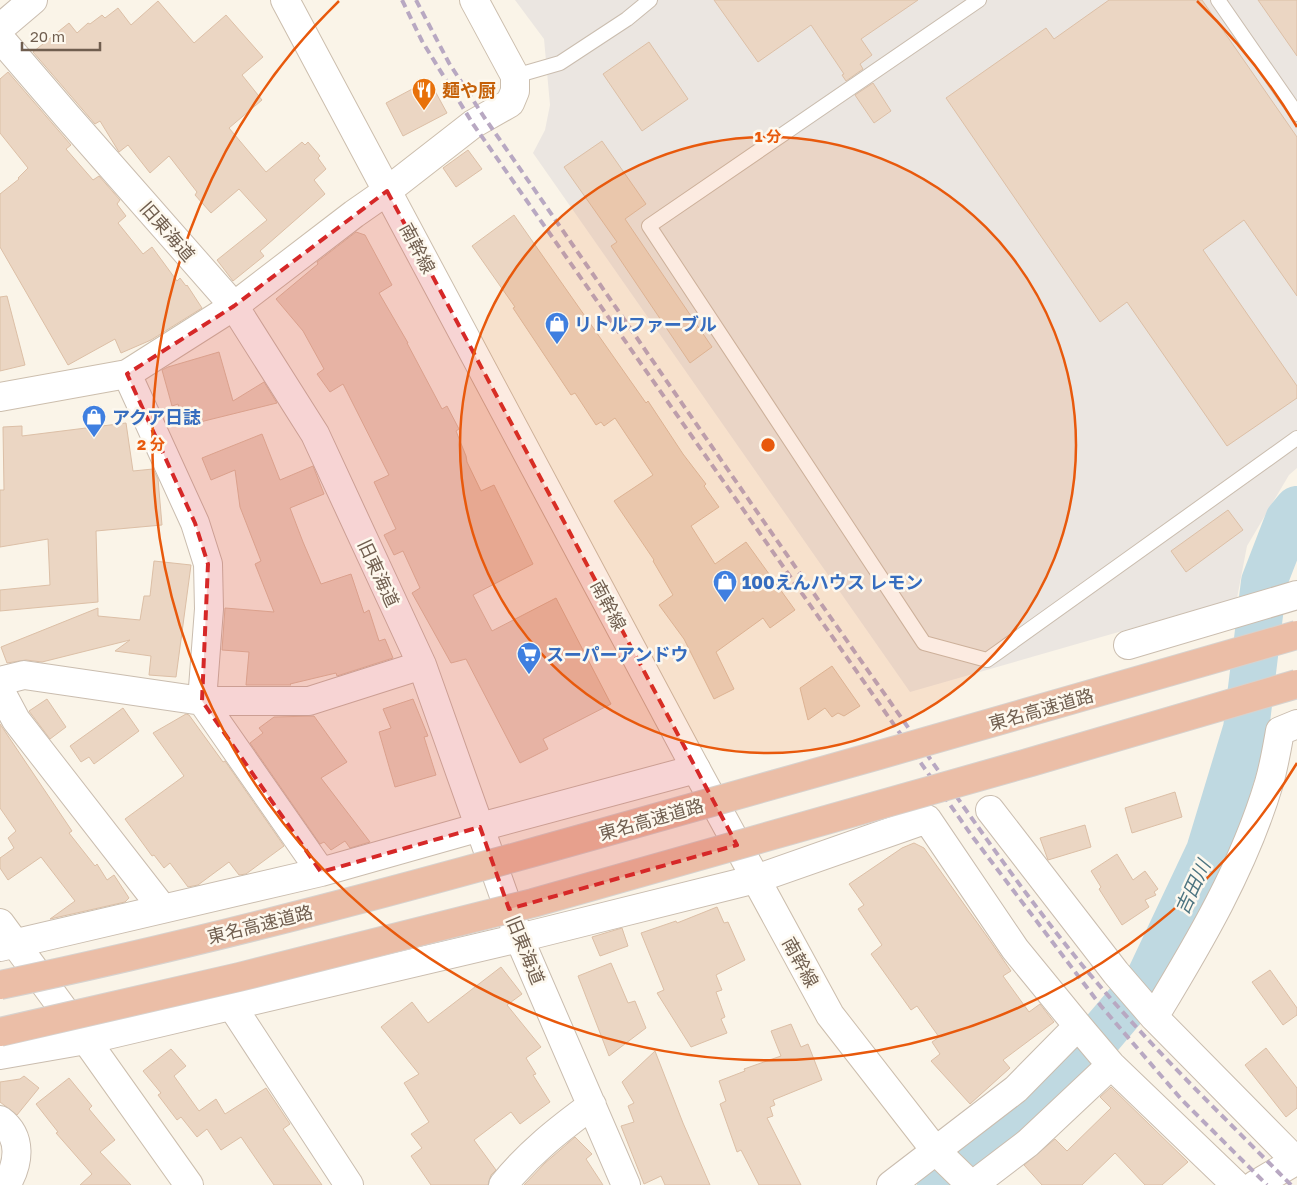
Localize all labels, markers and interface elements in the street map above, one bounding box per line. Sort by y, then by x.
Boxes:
scale bar [22,20,100,52]
text: 20 m [30,27,65,45]
restaurant icon: 麺や厨 [411,77,437,111]
place label: 麺や厨 [442,79,496,101]
text: 1 分 [755,127,781,145]
street label: 旧東海道 [136,197,200,265]
street label: 南幹線 [396,219,440,277]
shop icon: リトルファーブル [544,311,570,345]
place label: リトルファーブル [574,313,717,335]
shop icon: アクア日誌 [81,404,107,438]
place label: アクア日誌 [112,406,201,428]
text: 2 分 [137,435,165,453]
centre of rings [759,436,777,454]
street label: 旧東海道 [354,536,404,610]
shop icon: 100えんハウス レモン [712,569,738,603]
place label: 100えんハウス レモン [742,571,923,593]
street label: 南幹線 [587,576,631,634]
supermarket icon: スーパーアンドウ [516,641,542,675]
place label: スーパーアンドウ [546,643,688,665]
street label: 東名高速道路 [986,684,1096,734]
street label: 東名高速道路 [596,794,706,844]
water label: 吉田川 [1170,855,1215,918]
street label: 東名高速道路 [205,900,315,948]
street label: 旧東海道 [502,913,550,987]
street label: 南幹線 [778,933,824,991]

